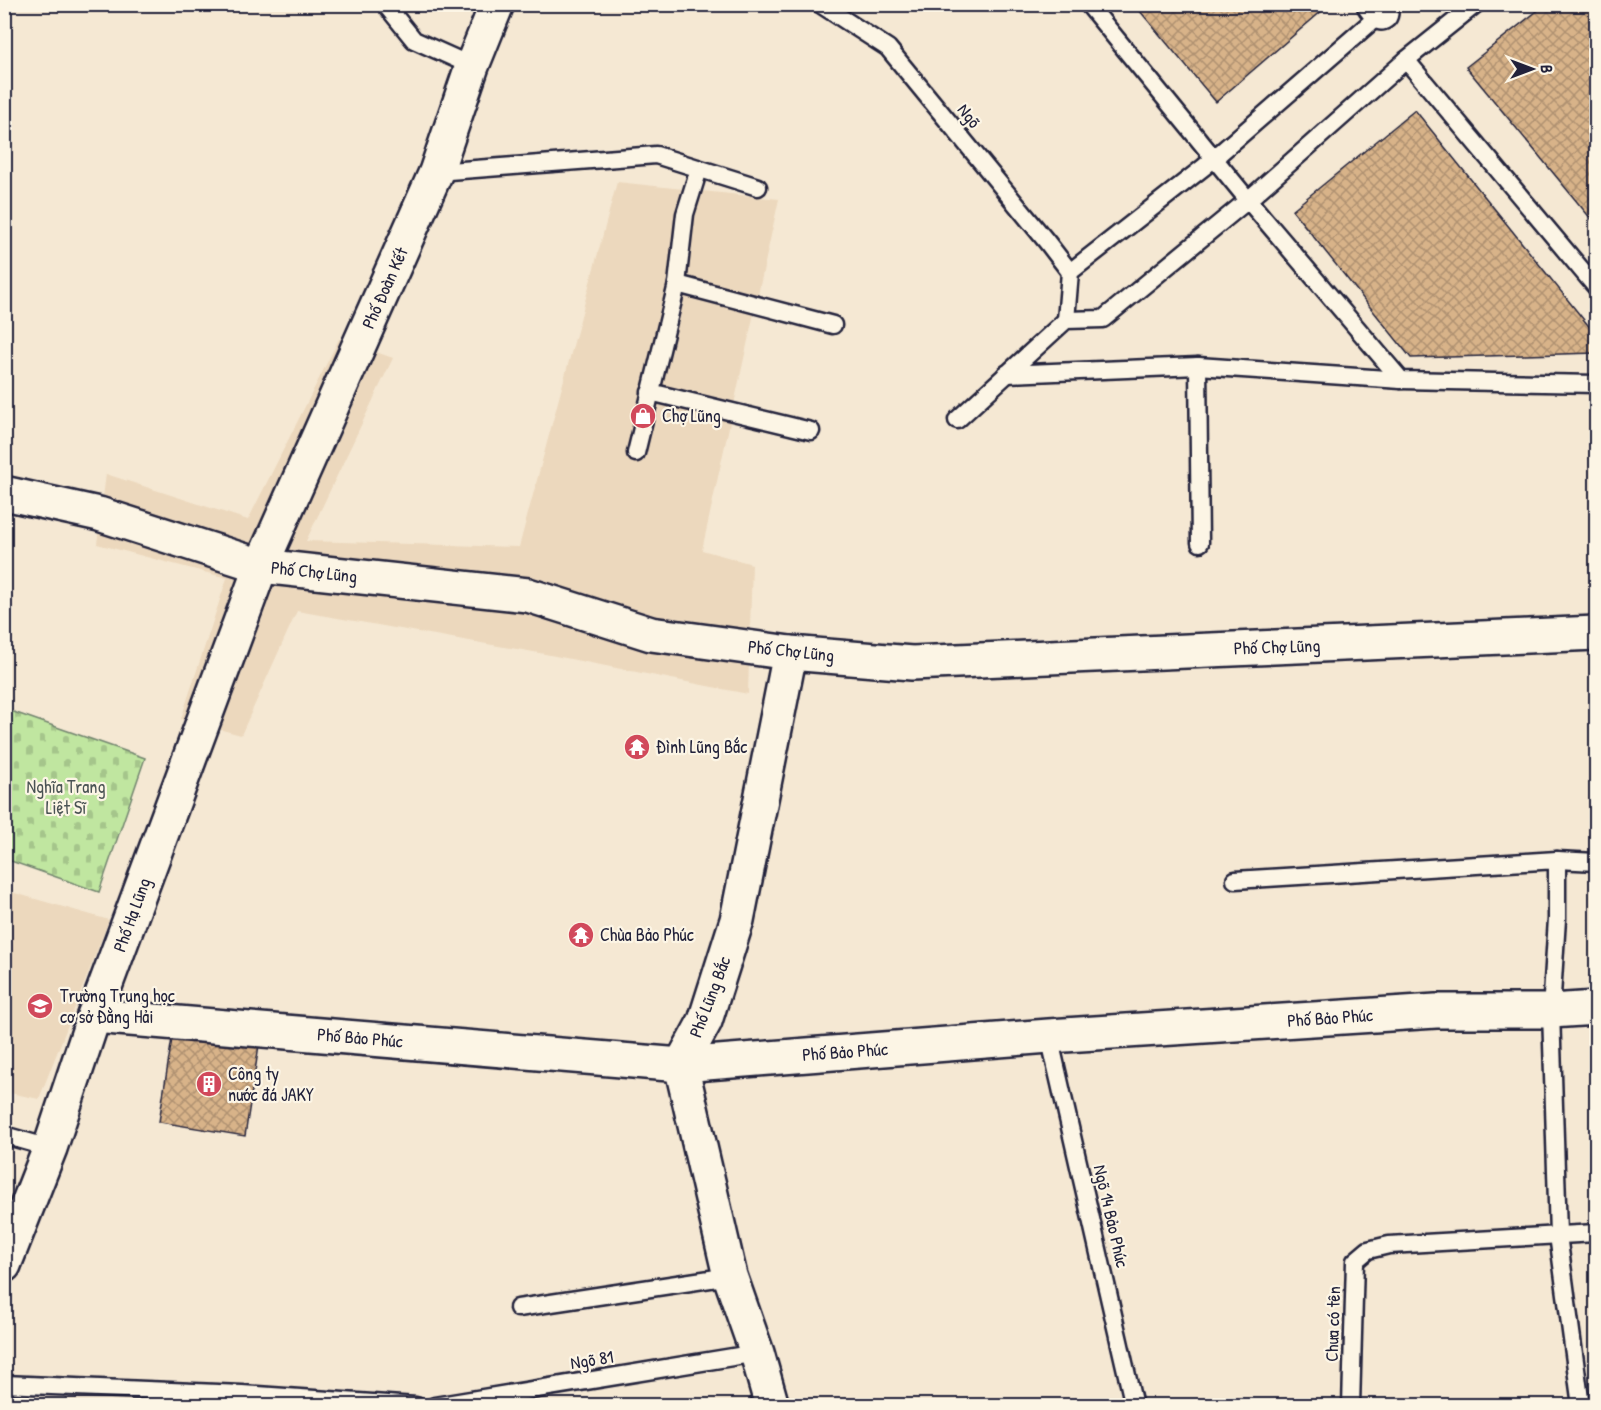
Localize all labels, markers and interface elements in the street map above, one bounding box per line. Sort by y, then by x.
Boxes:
north arrow [1502,39,1562,99]
text: B [1536,65,1558,73]
street label: Ngõ [952,98,987,133]
street label: Phố Đoàn Kết [355,242,414,333]
shop icon: Chợ Lũng [628,401,658,431]
place label: Chợ Lũng [662,403,721,428]
street label: Phố Chợ Lũng [270,555,358,588]
street label: Phố Chợ Lũng [1233,632,1321,661]
street label: Phố Chợ Lũng [747,634,835,667]
temple icon: Đình Lũng Bắc [622,732,652,762]
place label: Đình Lũng Bắc [656,734,747,759]
park label: Nghĩa Trang Liệt Sĩ [27,774,105,820]
street label: Phố Hạ Lũng [107,874,156,955]
temple icon: Chùa Bảo Phúc [566,920,596,950]
place label: Chùa Bảo Phúc [600,922,694,947]
street label: Phố Lũng Bắc [683,953,736,1041]
place label: Trường Trung học cơ sở Đằng Hải [60,983,175,1029]
school or university icon: Trường Trung học cơ sở Đằng Hải [25,991,55,1021]
street label: Phố Bảo Phúc [1286,1002,1374,1033]
street label: Phố Bảo Phúc [316,1021,404,1054]
street label: Phố Bảo Phúc [801,1036,889,1067]
place label: Công ty nước đá JAKY [228,1061,314,1107]
building icon: Công ty nước đá JAKY [194,1069,224,1099]
street label: Ngõ 14 Bảo Phúc [1088,1162,1135,1270]
street label: Chưa có tên [1319,1286,1346,1362]
street label: Ngõ 81 [569,1344,615,1375]

